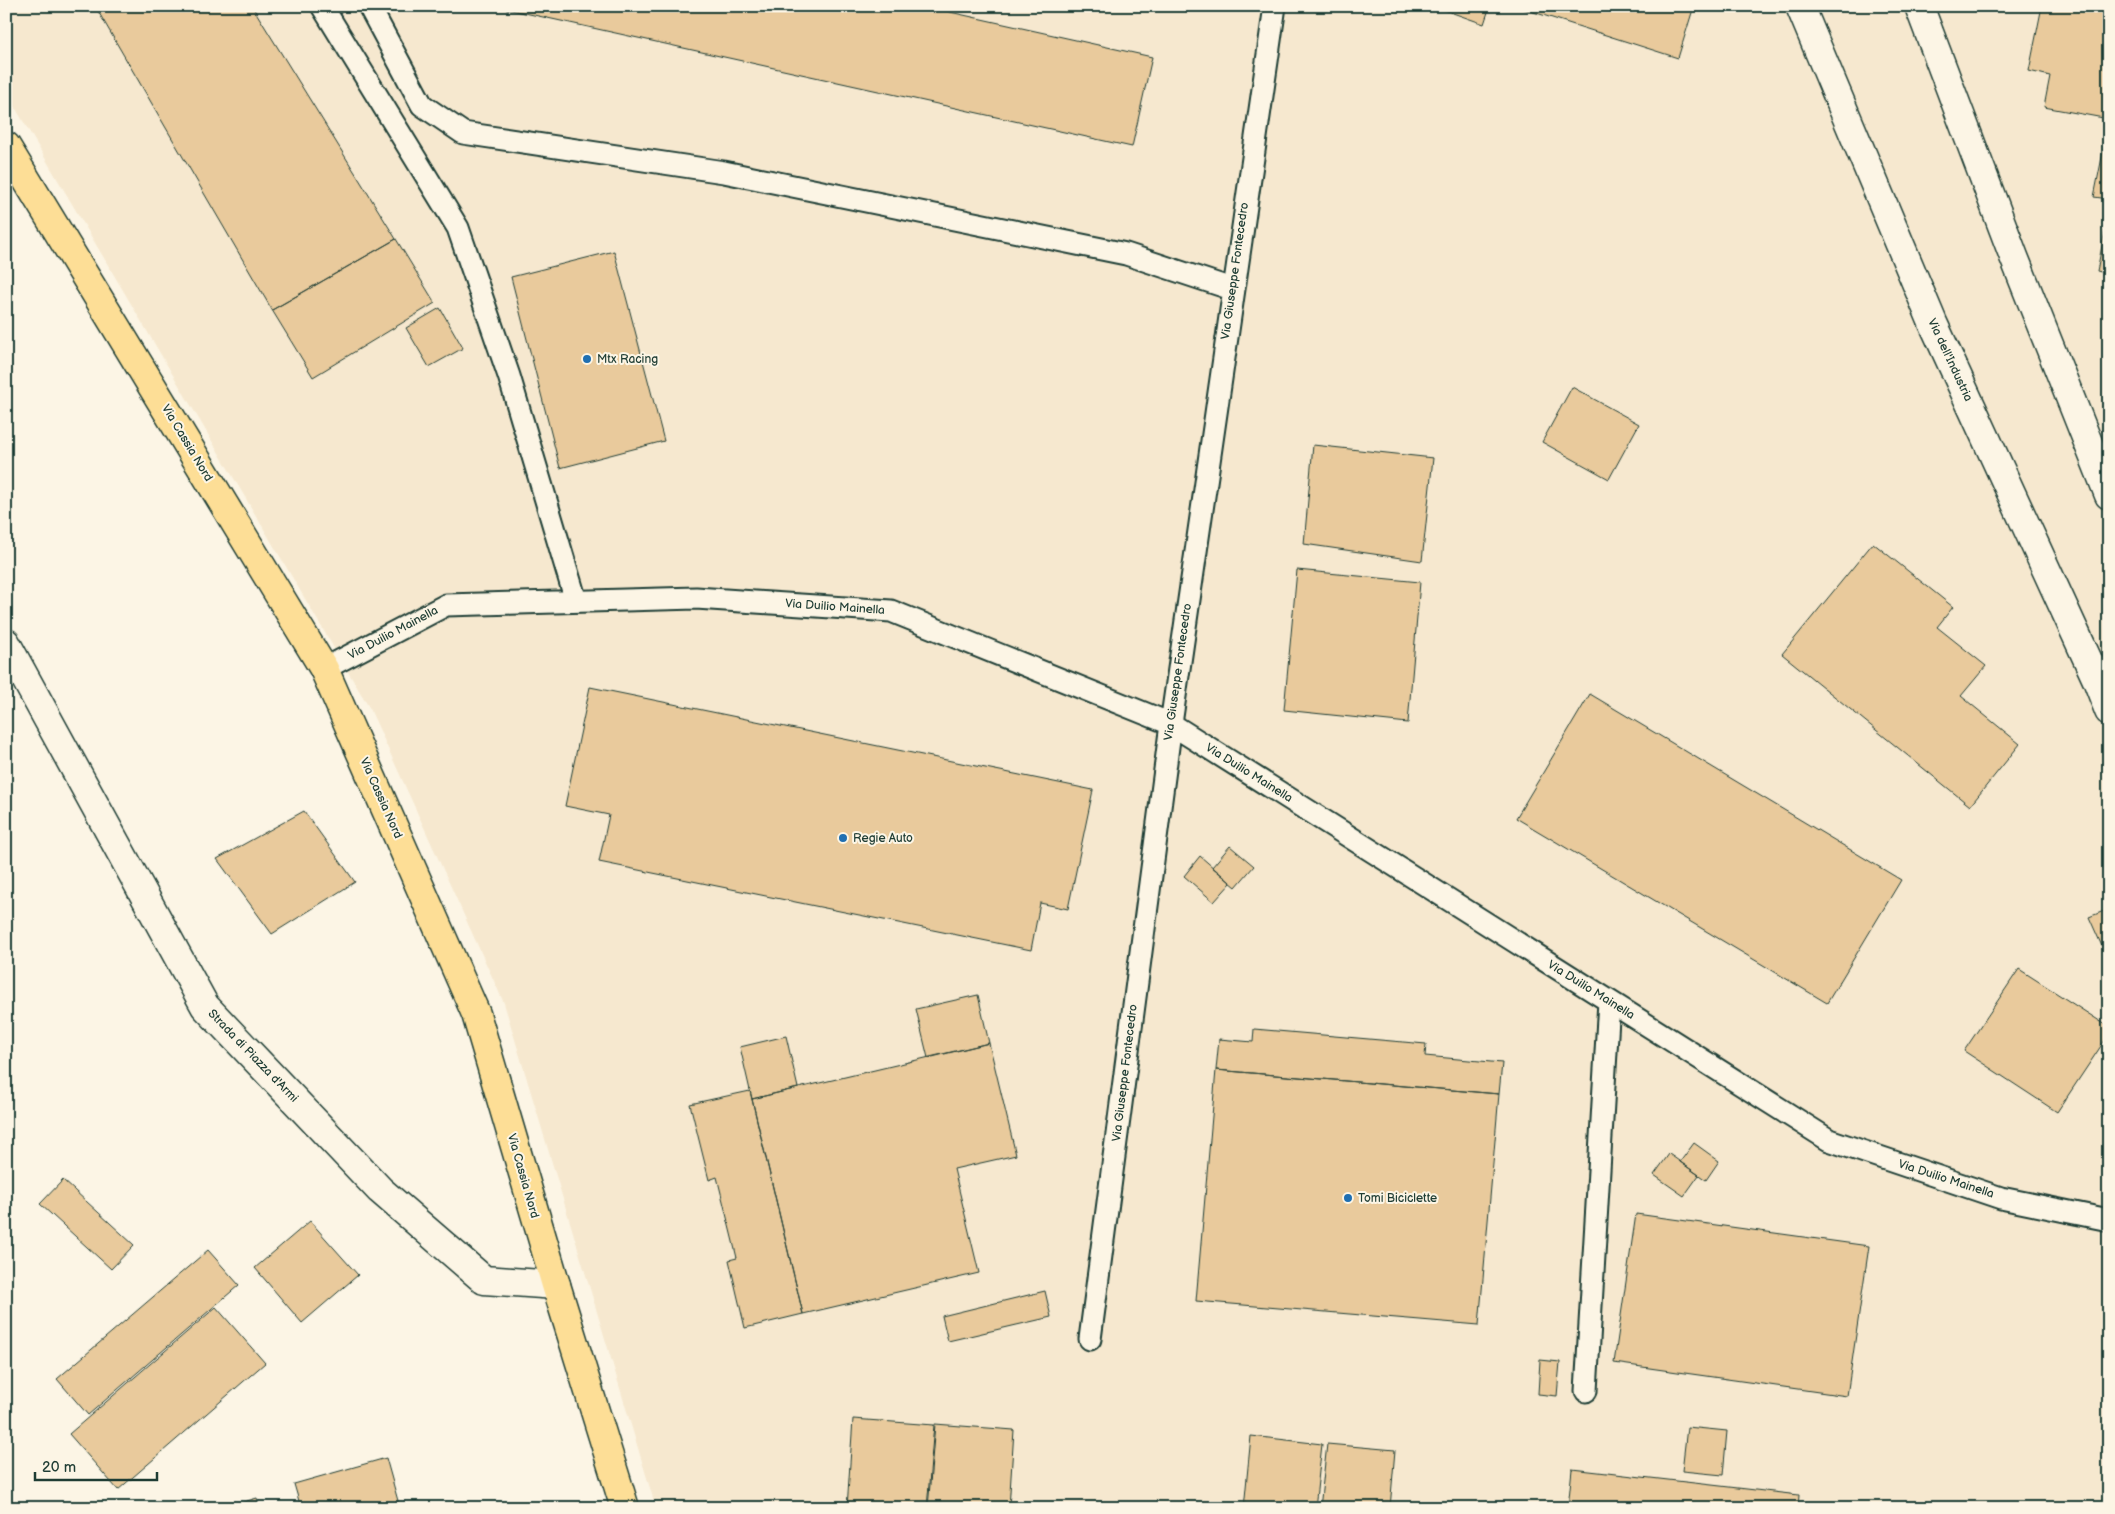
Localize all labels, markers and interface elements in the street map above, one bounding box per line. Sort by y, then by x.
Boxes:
street label: Via Giuseppe Fontecedro [1218,201,1252,340]
street label: Via dell'Industria [1924,316,1976,404]
place label: Mtx Racing [597,352,658,367]
marker: Mtx Racing [581,353,593,365]
street label: Via Cassia Nord [158,402,216,484]
street label: Via Duilio Mainella [785,596,886,618]
street label: Via Giuseppe Fontecedro [1161,602,1195,741]
street label: Via Duilio Mainella [345,603,441,663]
street label: Via Duilio Mainella [1203,740,1296,806]
street label: Via Cassia Nord [356,755,406,841]
place label: Regie Auto [853,831,913,846]
marker: Regie Auto [837,832,849,844]
street label: Via Duilio Mainella [1545,957,1638,1023]
street label: Via Giuseppe Fontecedro [1109,1003,1141,1142]
street label: Strada di Piazza d'Armi [205,1006,301,1106]
street label: Via Cassia Nord [504,1132,542,1220]
street label: Via Duilio Mainella [1896,1156,1996,1202]
place label: Tomi Biciclette [1358,1191,1437,1206]
marker: Tomi Biciclette [1342,1192,1354,1204]
scale bar [35,1449,158,1481]
text: 20 m [42,1458,76,1477]

